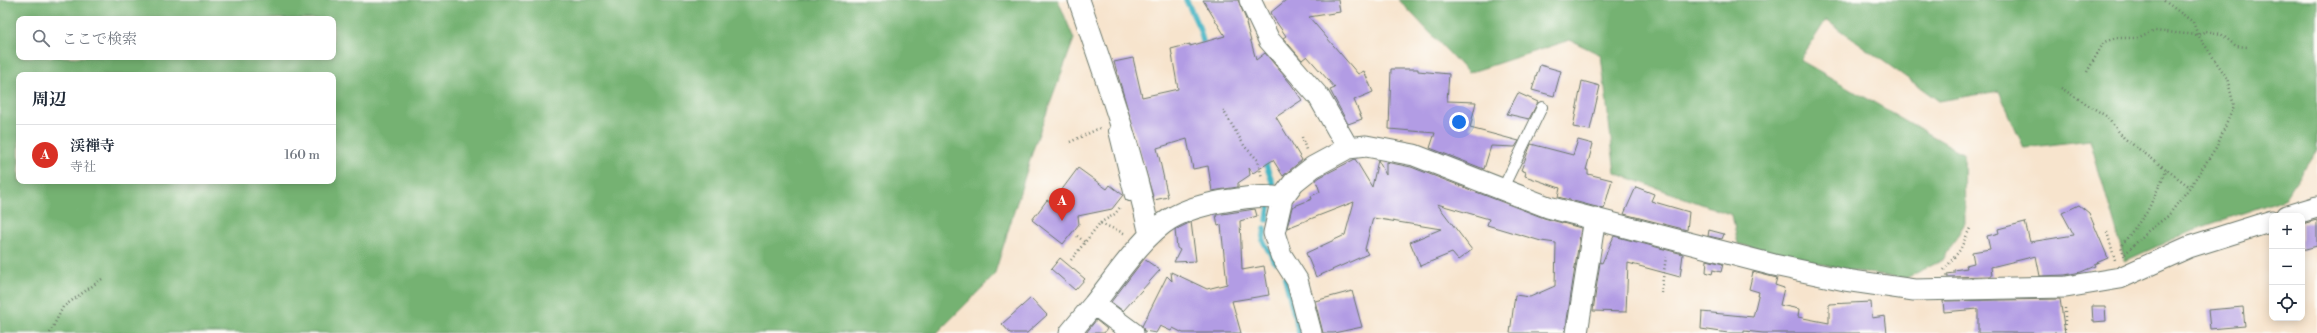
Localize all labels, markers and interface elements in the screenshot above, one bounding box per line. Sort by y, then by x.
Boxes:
search box [16,16,336,60]
icon: search [30,27,52,49]
text: ここで検索 [62,30,137,49]
text: 周辺 [32,89,66,111]
your location [1449,112,1469,132]
text: 渓禅寺 [70,137,115,156]
text: A [40,147,50,163]
text: 160 m [284,147,320,163]
text: 寺社 [70,159,96,175]
pin: A [1049,188,1075,221]
map controls [2269,213,2305,321]
button: + [2269,213,2305,249]
button: − [2269,249,2305,285]
button: locate [2269,285,2305,321]

